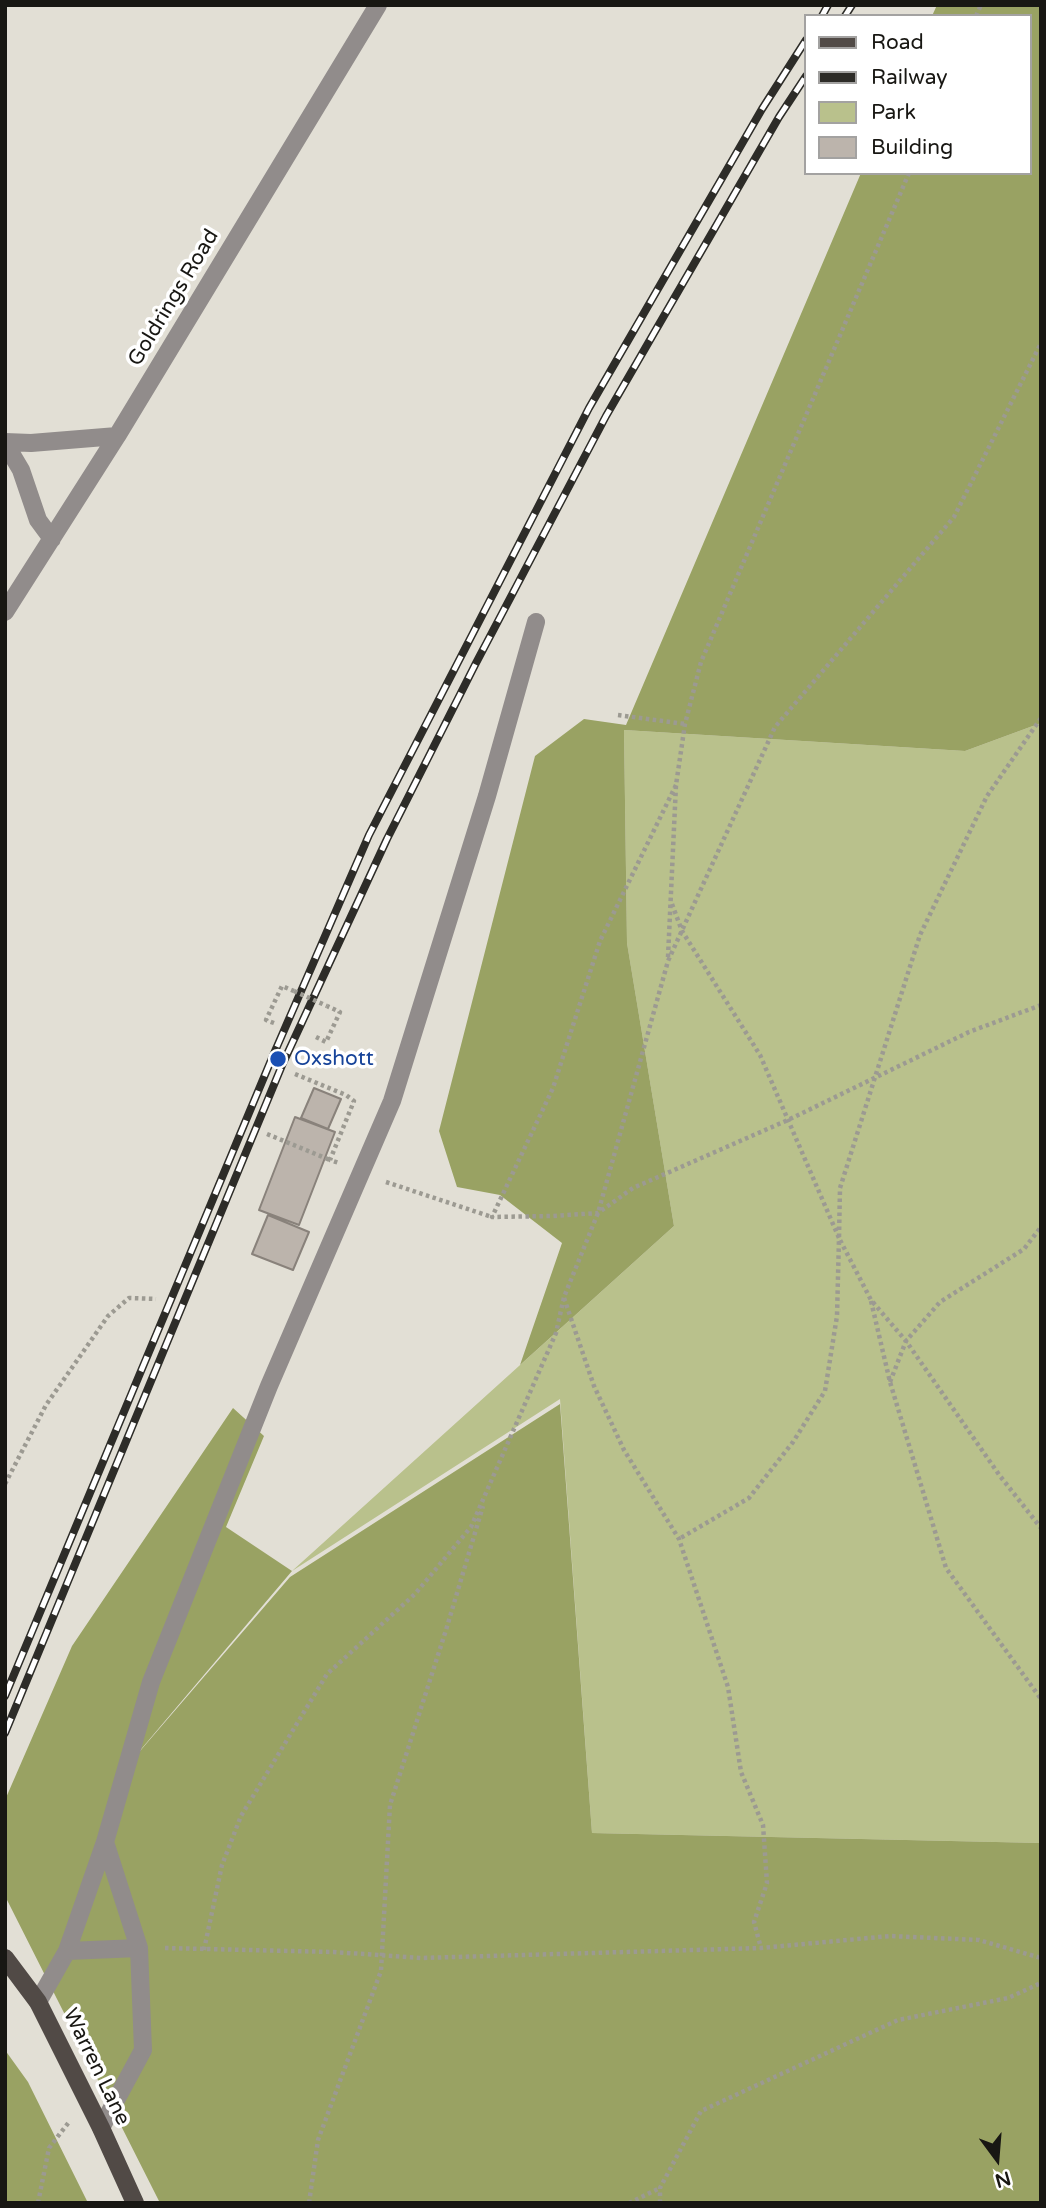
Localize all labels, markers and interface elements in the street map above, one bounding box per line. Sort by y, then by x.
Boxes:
legend [804,14,1032,175]
text: Road [871,30,924,55]
text: Railway [871,65,948,90]
text: Park [871,100,916,125]
text: Building [871,135,953,160]
street label: Goldrings Road [123,225,225,371]
place label: Oxshott [294,1046,374,1072]
marker: Oxshott [268,1049,288,1069]
street label: Warren Lane [57,2005,135,2129]
north arrow [962,2124,1032,2194]
text: N [992,2167,1013,2192]

